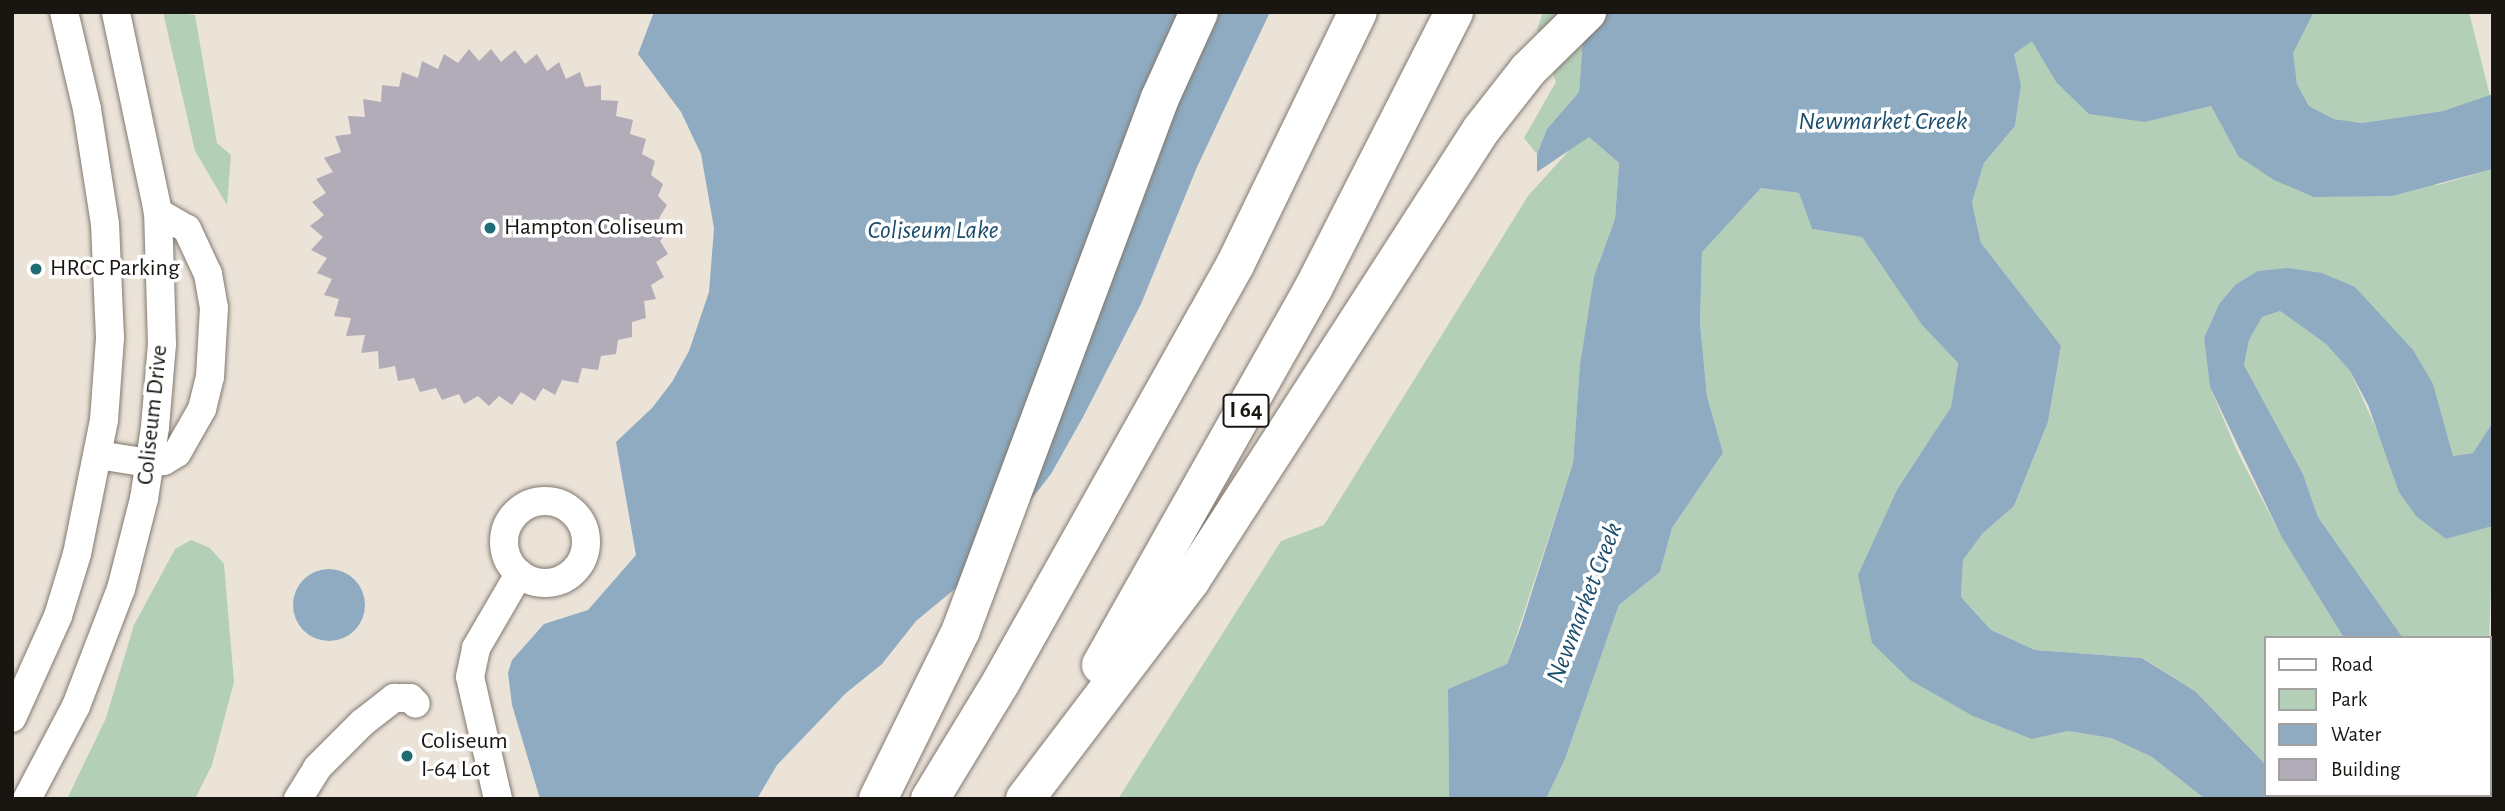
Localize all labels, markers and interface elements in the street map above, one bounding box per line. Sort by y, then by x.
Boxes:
water label: Newmarket Creek [1798,106,1968,138]
place label: Hampton Coliseum [504,214,684,242]
water label: Coliseum Lake [867,215,999,247]
marker: Hampton Coliseum [482,220,498,236]
place label: HRCC Parking [50,255,180,283]
marker: HRCC Parking [28,261,44,277]
street label: Coliseum Drive [131,344,175,486]
road number: I 64 [1222,392,1270,430]
water label: Newmarket Creek [1540,518,1630,688]
legend [2264,636,2491,797]
text: Road [2331,654,2373,675]
text: Park [2331,689,2367,710]
text: Water [2331,724,2381,745]
place label: Coliseum I-64 Lot [421,728,508,784]
marker: Coliseum I-64 Lot [399,748,415,764]
text: Building [2331,759,2400,780]

